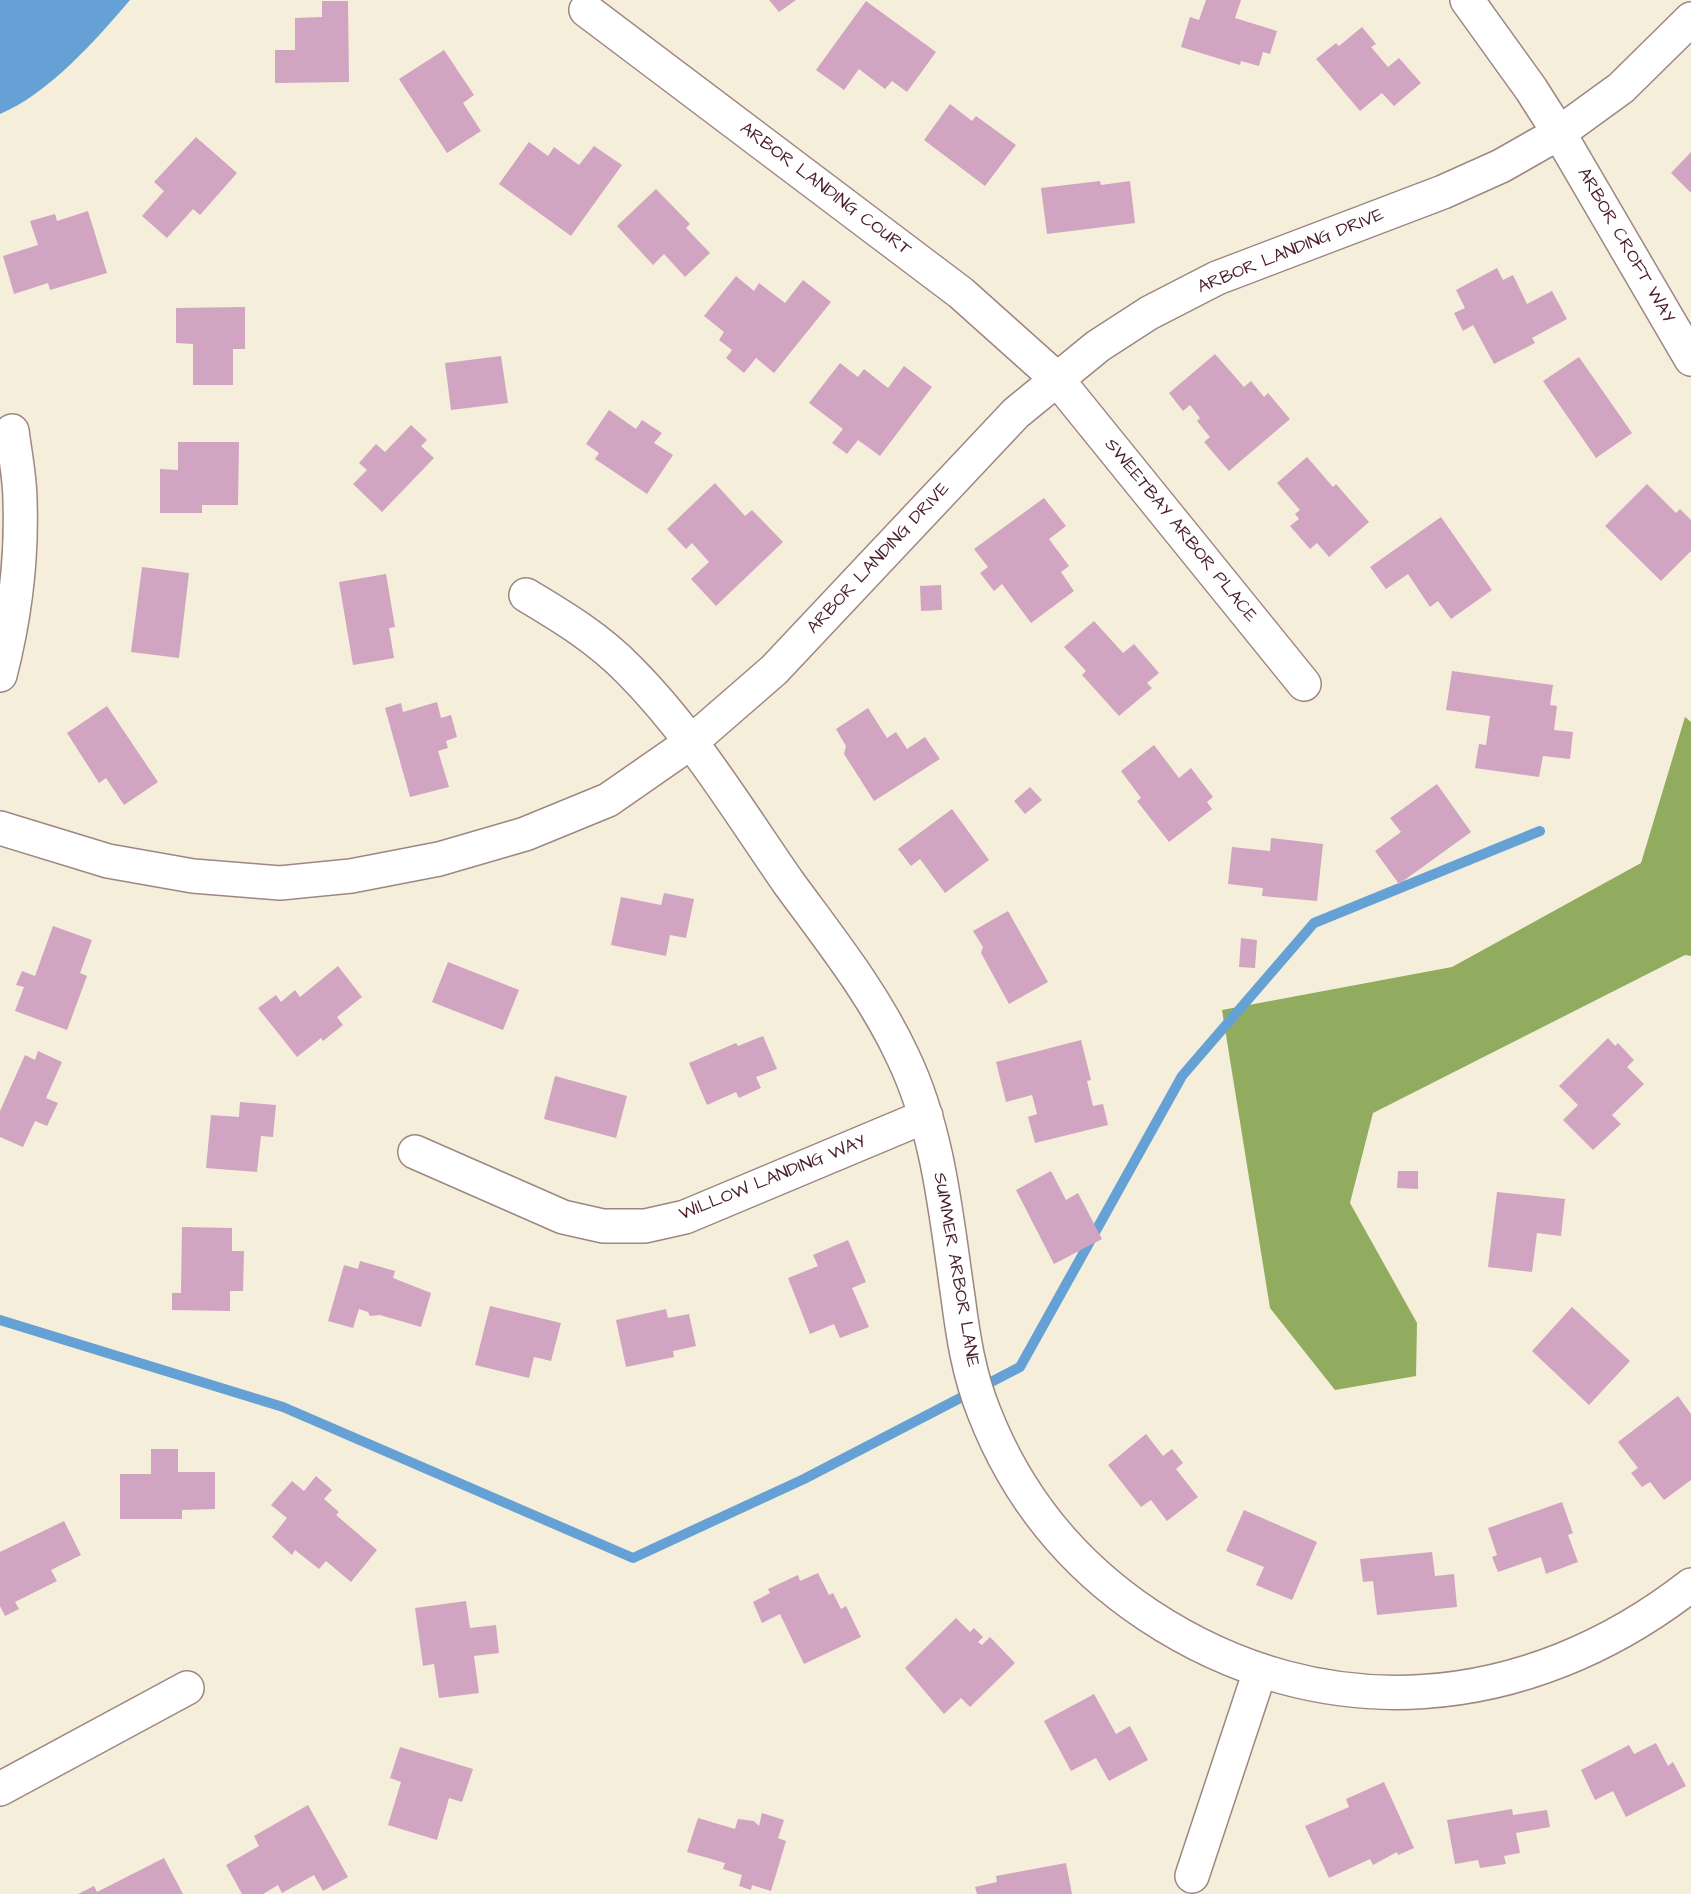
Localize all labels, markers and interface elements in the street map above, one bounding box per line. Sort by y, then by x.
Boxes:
street label: ARBOR LANDING COURT [735,119,915,261]
street label: ARBOR CROFT WAY [1572,164,1678,328]
street label: ARBOR LANDING DRIVE [1195,205,1387,299]
street label: SWEETBAY ARBOR PLACE [1099,435,1261,627]
street label: ARBOR LANDING DRIVE [803,479,955,639]
street label: WILLOW LANDING WAY [676,1132,870,1226]
street label: SUMMER ARBOR LANE [927,1171,983,1369]

